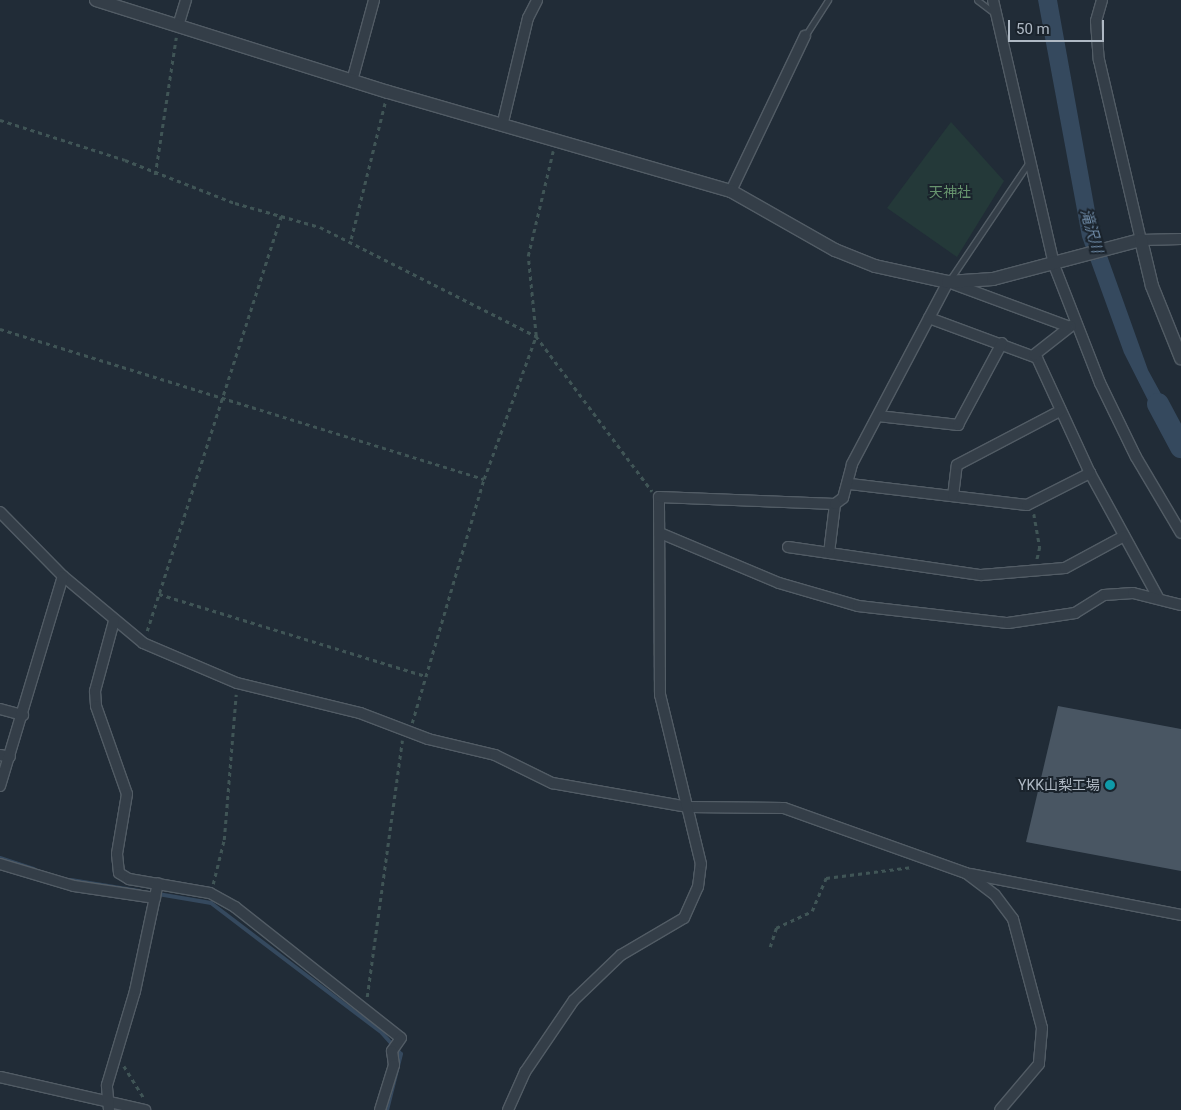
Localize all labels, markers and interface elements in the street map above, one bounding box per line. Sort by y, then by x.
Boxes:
scale bar [1011,10,1107,42]
text: 50 m [1016,20,1050,38]
park label: 天神社 [929,184,971,200]
water label: 滝沢川 [1076,207,1106,255]
place label: YKK山梨工場 [1018,777,1100,793]
marker: YKK山梨工場 [1104,779,1116,791]

